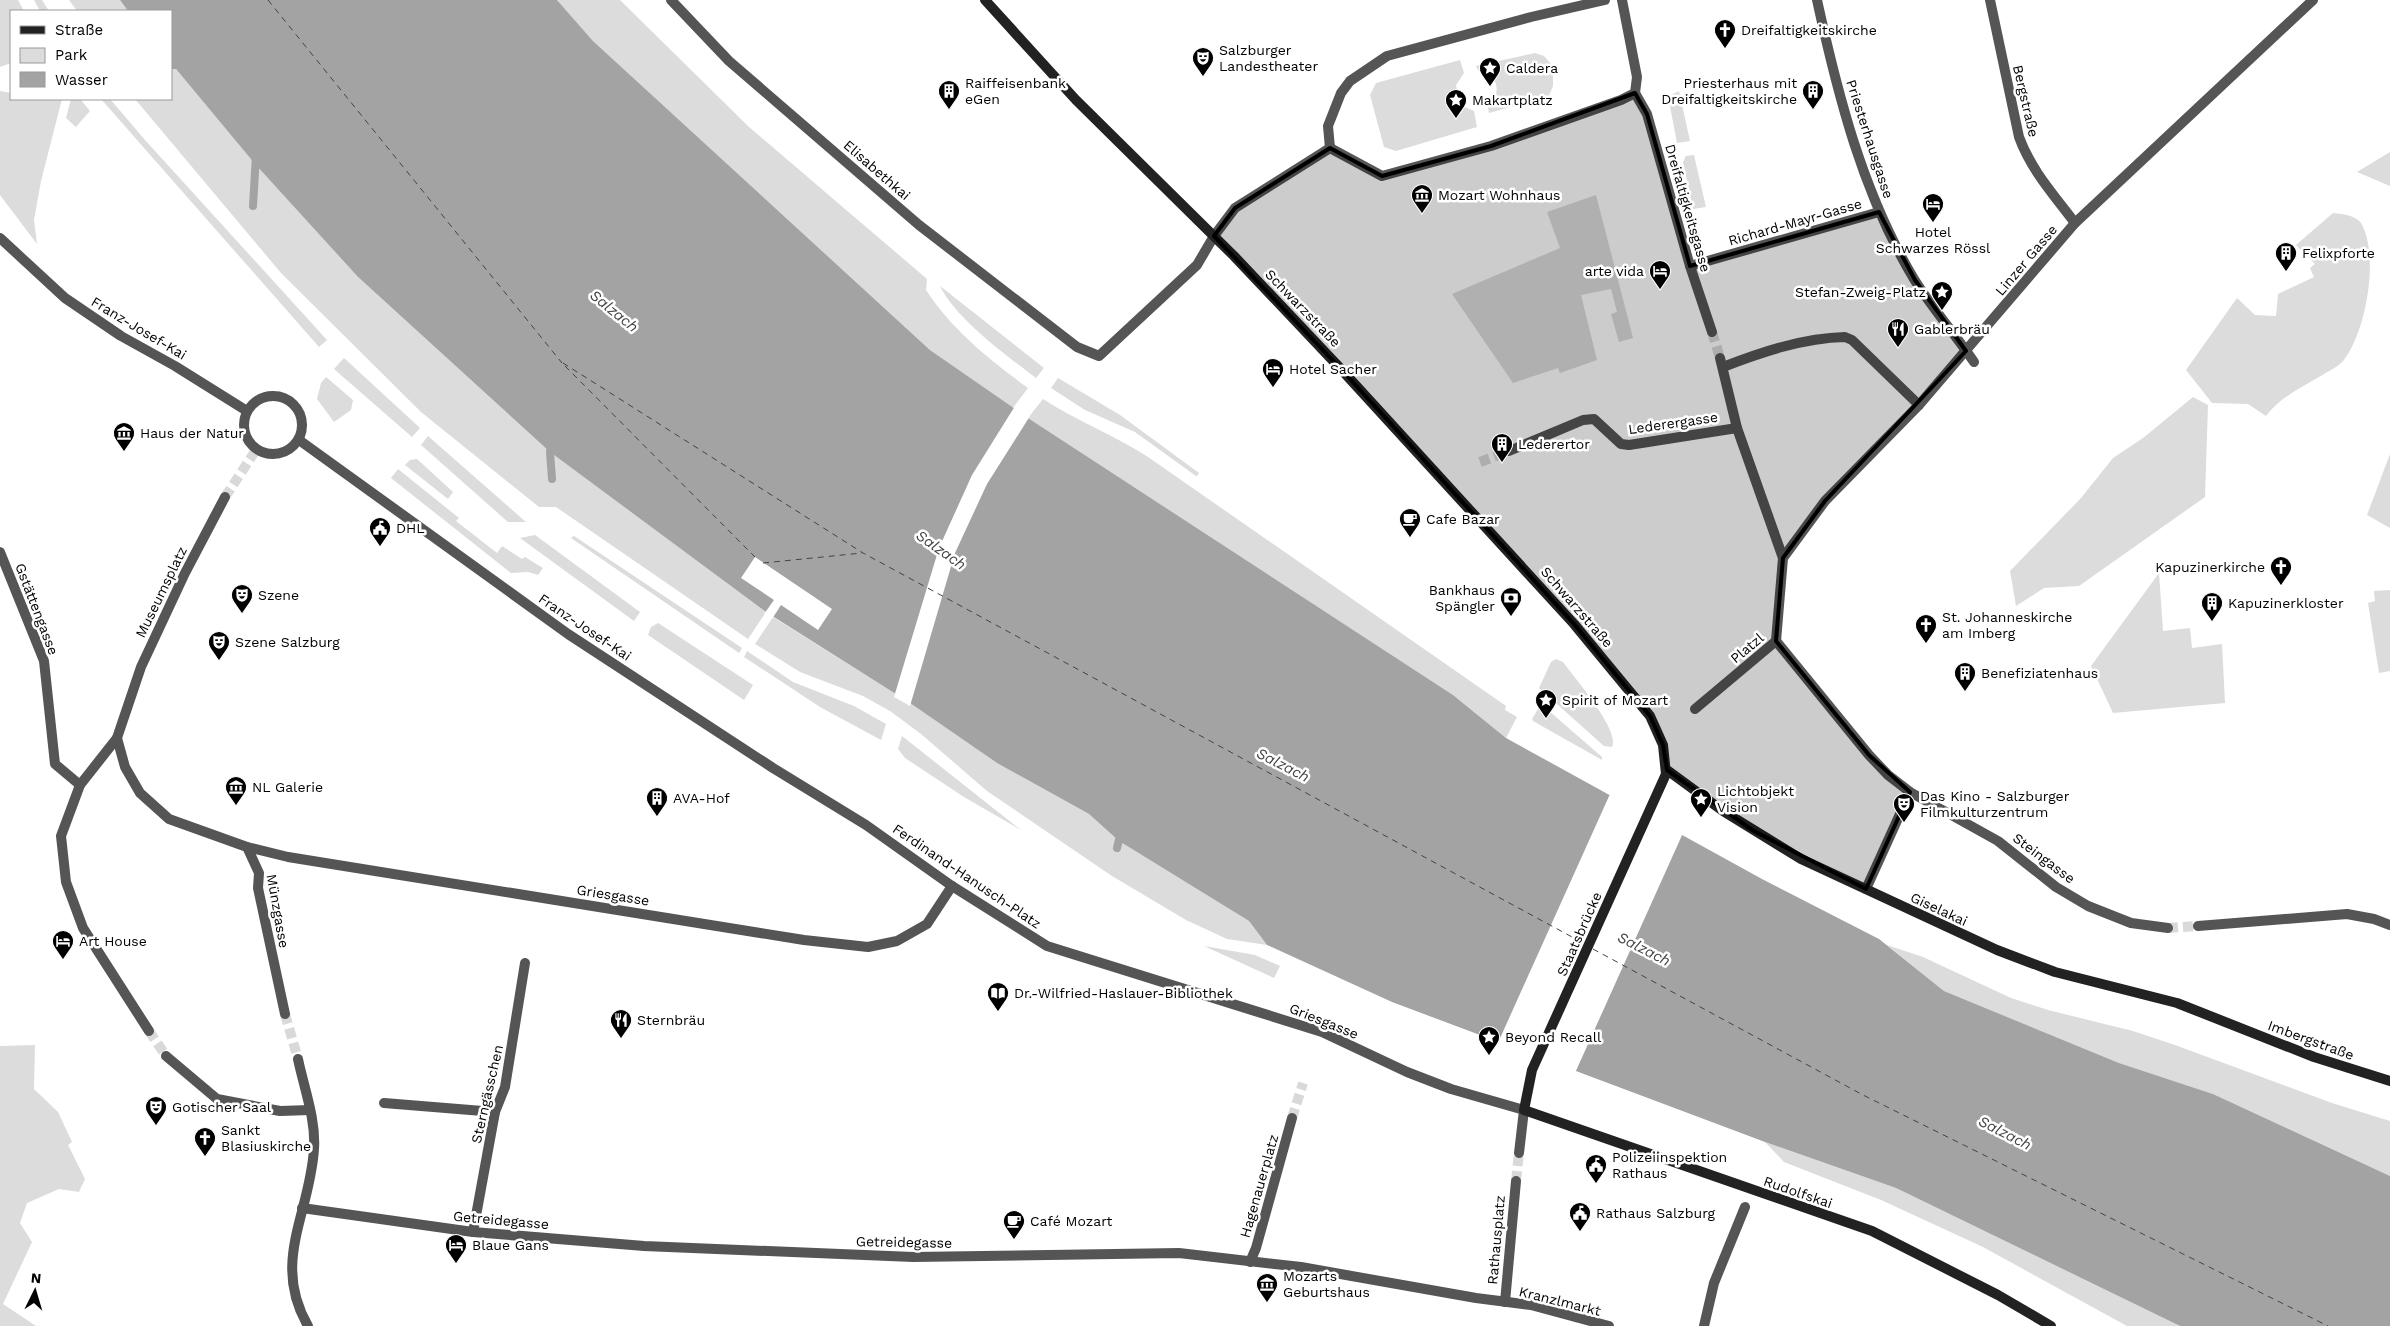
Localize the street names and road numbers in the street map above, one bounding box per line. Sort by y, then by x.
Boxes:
street label: Bergstraße [2010,63,2042,139]
street label: Priesterhausgasse [1843,78,1897,200]
street label: Elisabethkai [840,137,914,203]
street label: Dreifaltigkeitsgasse [1662,142,1714,274]
street label: Richard-Mayr-Gasse [1726,195,1864,249]
street label: Linzer Gasse [1992,221,2060,299]
street label: Schwarzstraße [1262,266,1344,350]
street label: Franz-Josef-Kai [89,293,189,363]
street label: Lederergasse [1627,409,1719,437]
street label: Museumsplatz [132,544,190,640]
street label: Gstättengasse [12,561,62,657]
street label: Schwarzstraße [1538,563,1616,651]
street label: Franz-Josef-Kai [536,590,634,664]
street label: Platzl [1727,629,1767,666]
street label: Ferdinand-Hanusch-Platz [890,820,1044,932]
street label: Steingasse [2010,829,2078,887]
street label: Münzgasse [264,873,292,949]
street label: Griesgasse [576,881,650,909]
street label: Staatsbrücke [1553,889,1605,979]
street label: Giselakai [1908,889,1970,929]
street label: Griesgasse [1287,1000,1361,1042]
street label: Imbergstraße [2266,1017,2356,1063]
street label: Sterngässchen [468,1043,506,1145]
street label: Hagenauerplatz [1237,1133,1281,1239]
street label: Rudolfskai [1762,1173,1834,1211]
street label: Rathausplatz [1484,1195,1508,1285]
street label: Getreidegasse [452,1208,550,1232]
street label: Getreidegasse [856,1233,952,1251]
street label: Kranzlmarkt [1517,1283,1603,1319]

